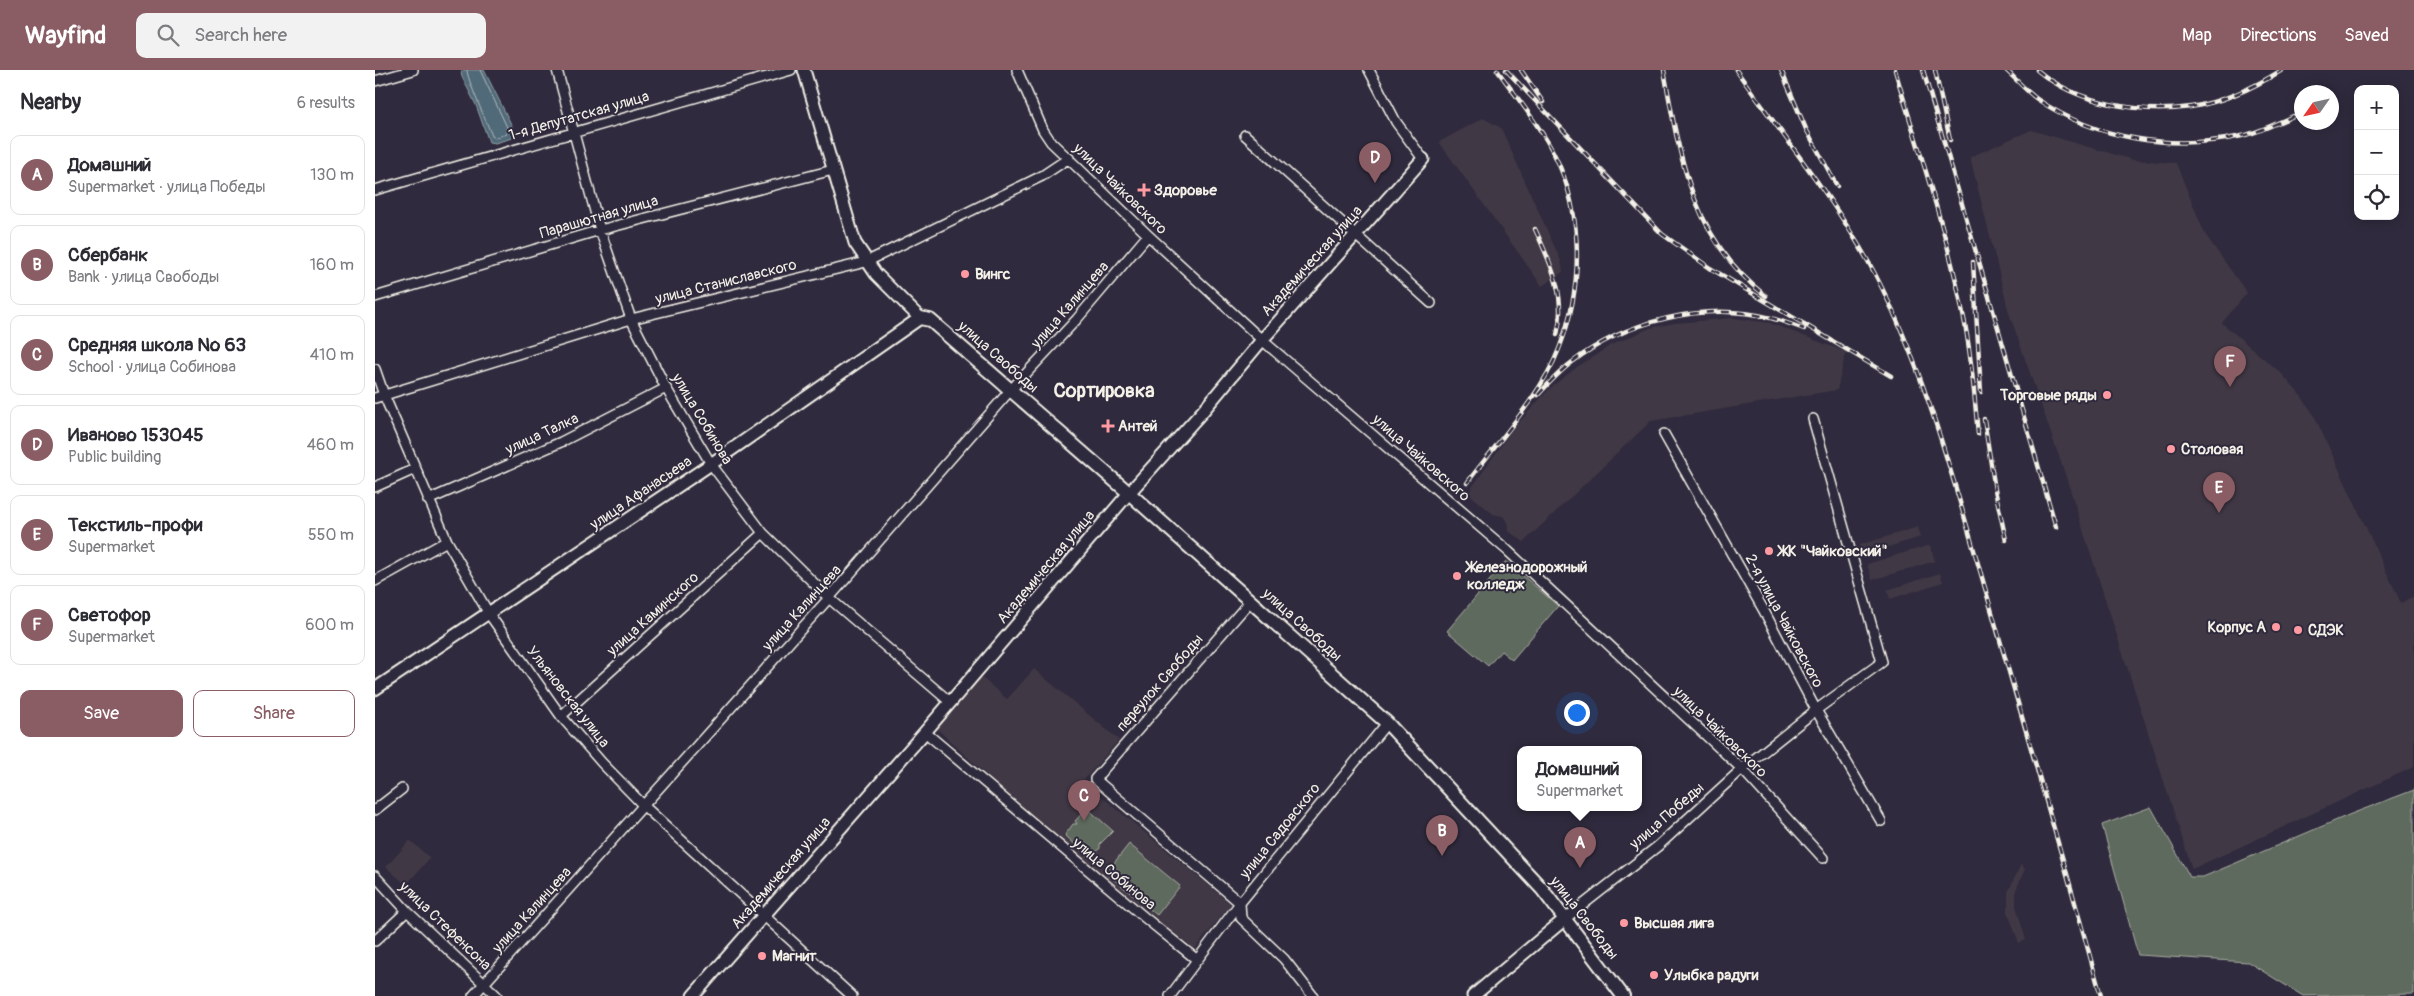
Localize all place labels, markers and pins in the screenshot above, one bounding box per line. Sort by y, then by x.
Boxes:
pin: D [1359,142,1391,183]
place label: Здоровье [1154,181,1217,200]
marker: Здоровье [1138,184,1150,196]
place label: Вингс [975,265,1011,284]
marker: Вингс [959,268,971,280]
pin: F [2214,346,2246,387]
place label: Торговые ряды [1999,386,2097,405]
marker: Торговые ряды [2101,389,2113,401]
place label: Антей [1118,417,1157,436]
marker: Антей [1102,420,1114,432]
place label: Столовая [2181,440,2243,459]
marker: Столовая [2165,443,2177,455]
pin: E [2203,472,2235,513]
place label: ЖК "Чайковский" [1776,542,1888,561]
marker: ЖК "Чайковский" [1763,545,1775,557]
place label: Железнодорожный колледж [1464,558,1588,594]
marker: Железнодорожный колледж [1451,570,1463,582]
place label: Корпус А [2208,618,2266,637]
marker: Корпус А [2270,621,2282,633]
place label: СДЭК [2308,621,2344,640]
marker: СДЭК [2292,624,2304,636]
pin: C [1068,780,1100,821]
pin: B [1426,815,1458,856]
pin: A [1564,827,1596,868]
place label: Высшая лига [1634,914,1714,933]
marker: Высшая лига [1618,917,1630,929]
place label: Магнит [772,947,817,966]
marker: Магнит [756,950,768,962]
place label: Улыбка радуги [1664,966,1759,985]
marker: Улыбка радуги [1648,969,1660,981]

